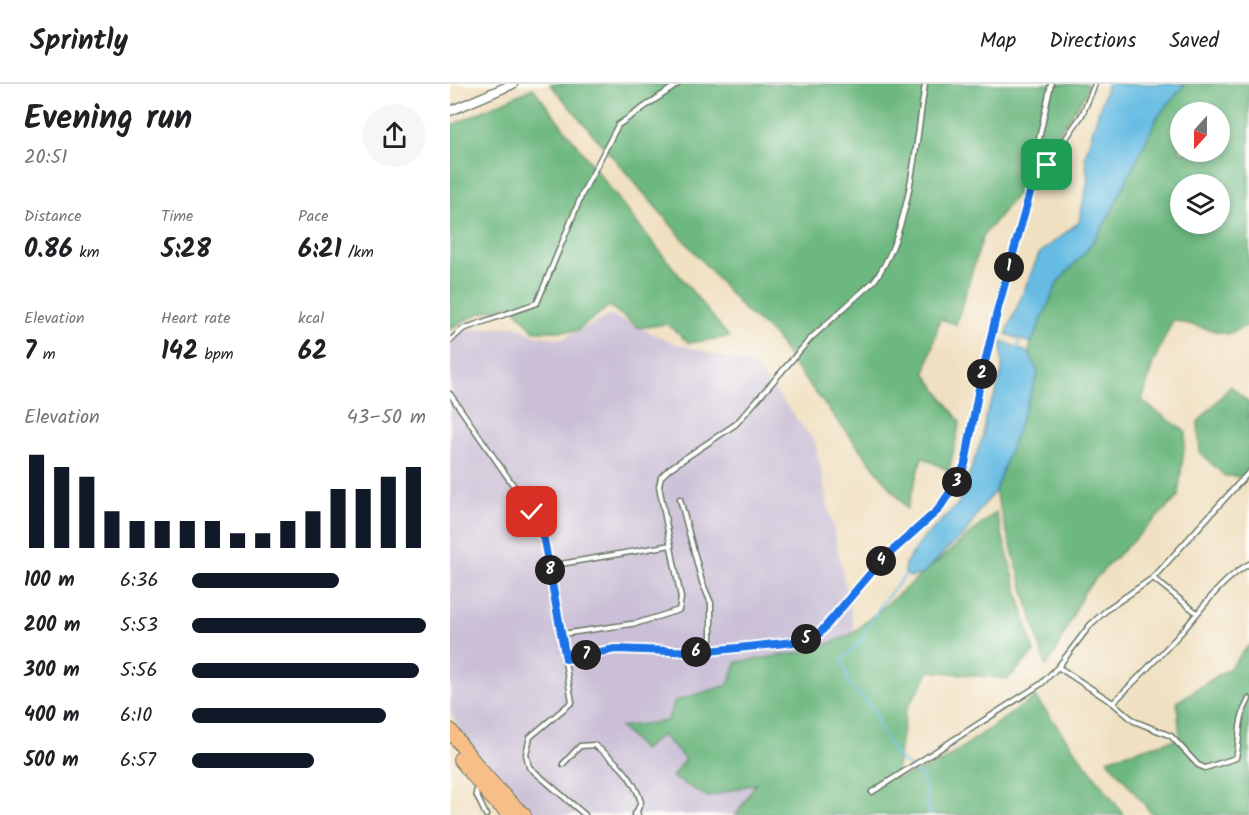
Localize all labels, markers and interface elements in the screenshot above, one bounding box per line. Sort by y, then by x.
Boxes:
text: Sprintly [30,19,128,64]
text: Map [980,25,1016,58]
text: Directions [1049,25,1136,58]
text: Saved [1169,25,1219,58]
text: Evening run [24,93,192,146]
north arrow [1170,102,1230,162]
map controls [1170,102,1230,234]
button: share [363,104,426,167]
pin [1021,139,1072,190]
text: 20:51 [24,142,68,174]
icon: arrive [1030,148,1063,181]
button: layers [1170,174,1230,234]
text: Distance [24,204,82,229]
text: Time [161,204,193,229]
text: Pace [298,204,329,229]
text: 0.86 [24,229,73,271]
text: 5:28 [161,229,211,271]
text: 6:21 [298,229,342,271]
text: km [73,240,100,265]
text: /km [342,240,374,265]
pin: 1 [994,252,1024,282]
text: 1 [1007,254,1011,279]
text: Elevation [24,306,85,331]
text: Heart rate [161,306,231,331]
text: kcal [298,306,324,331]
text: 7 [24,331,36,373]
text: 142 [161,331,198,373]
text: 62 [298,331,327,373]
text: m [36,342,55,367]
text: bpm [198,342,233,367]
pin: 2 [967,359,997,389]
text: 2 [977,361,987,386]
text: Elevation [24,402,100,434]
text: 43–50 m [347,402,426,434]
pin: 3 [942,467,972,497]
text: 3 [953,469,961,494]
pin [506,486,557,537]
icon: check [515,495,548,528]
pin: 4 [866,546,896,576]
text: 4 [877,548,885,573]
pin: 8 [535,555,565,585]
text: 8 [545,557,555,582]
text: 100 m [24,565,75,597]
text: 6:36 [120,565,159,597]
text: 200 m [24,610,80,642]
text: 5:53 [120,610,158,642]
pin: 5 [791,624,821,654]
text: 5 [802,626,810,651]
pin: 6 [681,637,711,667]
text: 6 [692,639,700,664]
pin: 7 [571,640,601,670]
text: 7 [582,642,590,667]
text: 300 m [24,655,80,687]
text: 5:56 [120,655,158,687]
text: 400 m [24,700,80,732]
text: 6:10 [120,700,152,732]
text: 500 m [24,745,79,777]
text: 6:57 [120,745,156,777]

